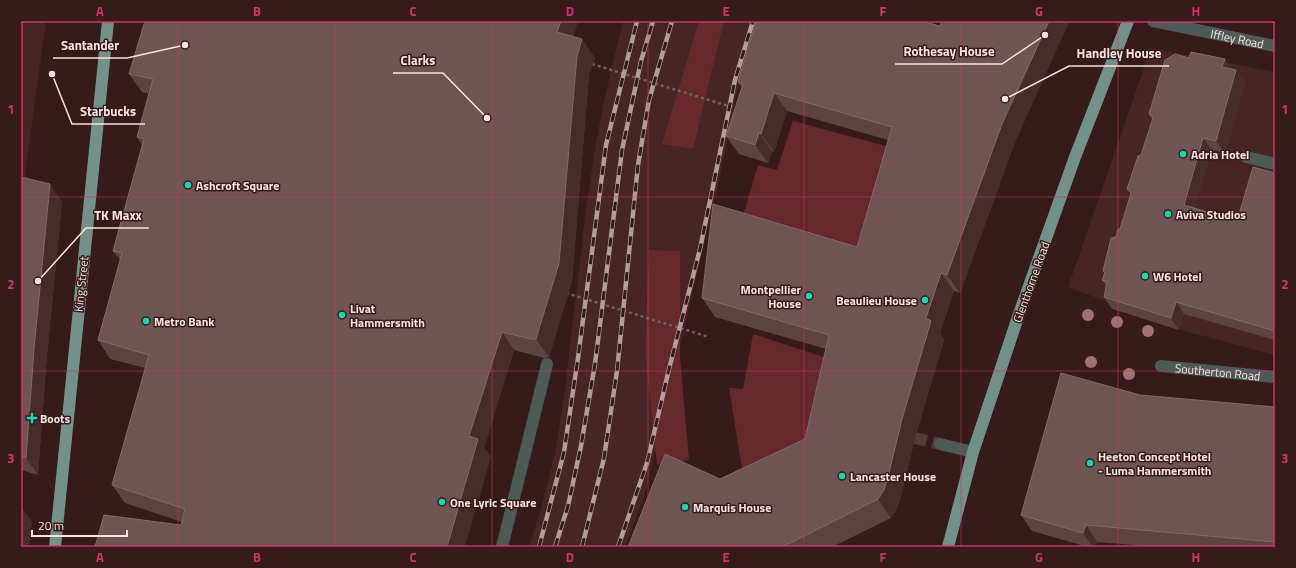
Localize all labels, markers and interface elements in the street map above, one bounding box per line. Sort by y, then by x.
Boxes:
text: A [96,1,104,21]
text: B [253,1,261,21]
text: C [409,1,417,21]
text: D [566,1,574,21]
text: E [722,1,730,21]
text: F [880,1,887,21]
text: G [1035,1,1043,21]
text: H [1192,1,1200,21]
street label: Iffley Road [1209,24,1266,53]
callout: Santander [53,33,127,58]
text: Santander [61,35,119,55]
callout: Rothesay House [895,39,1002,64]
text: Rothesay House [903,41,995,61]
callout: Handley House [1069,41,1169,66]
text: Handley House [1077,43,1162,63]
callout: Clarks [393,48,443,73]
text: Clarks [401,50,435,70]
text: 1 [7,99,15,119]
callout: Starbucks [72,99,145,124]
text: 1 [1281,99,1289,119]
text: Starbucks [80,101,136,121]
place label: Adria Hotel [1191,145,1249,164]
marker: Adria Hotel [1178,149,1188,159]
place label: Ashcroft Square [196,176,279,195]
marker: Ashcroft Square [183,180,193,190]
callout: TK Maxx [86,203,149,228]
text: TK Maxx [94,205,142,225]
place label: Aviva Studios [1176,205,1246,224]
marker: Aviva Studios [1163,209,1173,219]
street label: Glenthorne Road [1008,239,1054,325]
street label: King Street [69,255,93,313]
place label: W6 Hotel [1153,267,1202,286]
marker: W6 Hotel [1140,271,1150,281]
text: 2 [7,274,15,294]
text: 2 [1281,274,1289,294]
place label: Montpellier House [741,280,802,313]
marker: Montpellier House [804,291,814,301]
place label: Beaulieu House [836,291,917,310]
marker: Beaulieu House [920,295,930,305]
place label: Livat Hammersmith [350,299,425,332]
marker: Livat Hammersmith [337,310,347,320]
place label: Metro Bank [154,312,215,331]
marker: Metro Bank [141,316,151,326]
street label: Southerton Road [1174,358,1261,385]
place label: Boots [40,409,70,428]
marker: Boots [27,413,37,423]
place label: Heeton Concept Hotel - Luma Hammersmith [1098,447,1212,480]
text: 3 [7,448,15,468]
text: 3 [1281,448,1289,468]
marker: Heeton Concept Hotel - Luma Hammersmith [1085,458,1095,468]
place label: Lancaster House [850,467,936,486]
marker: Lancaster House [837,471,847,481]
place label: One Lyric Square [450,493,536,512]
marker: One Lyric Square [437,497,447,507]
place label: Marquis House [693,498,771,517]
marker: Marquis House [680,502,690,512]
scale bar [32,512,127,538]
text: 20 m [38,516,64,535]
text: A [96,547,104,567]
text: B [253,547,261,567]
text: C [409,547,417,567]
text: D [566,547,574,567]
text: E [722,547,730,567]
text: F [880,547,887,567]
text: G [1035,547,1043,567]
text: H [1192,547,1200,567]

